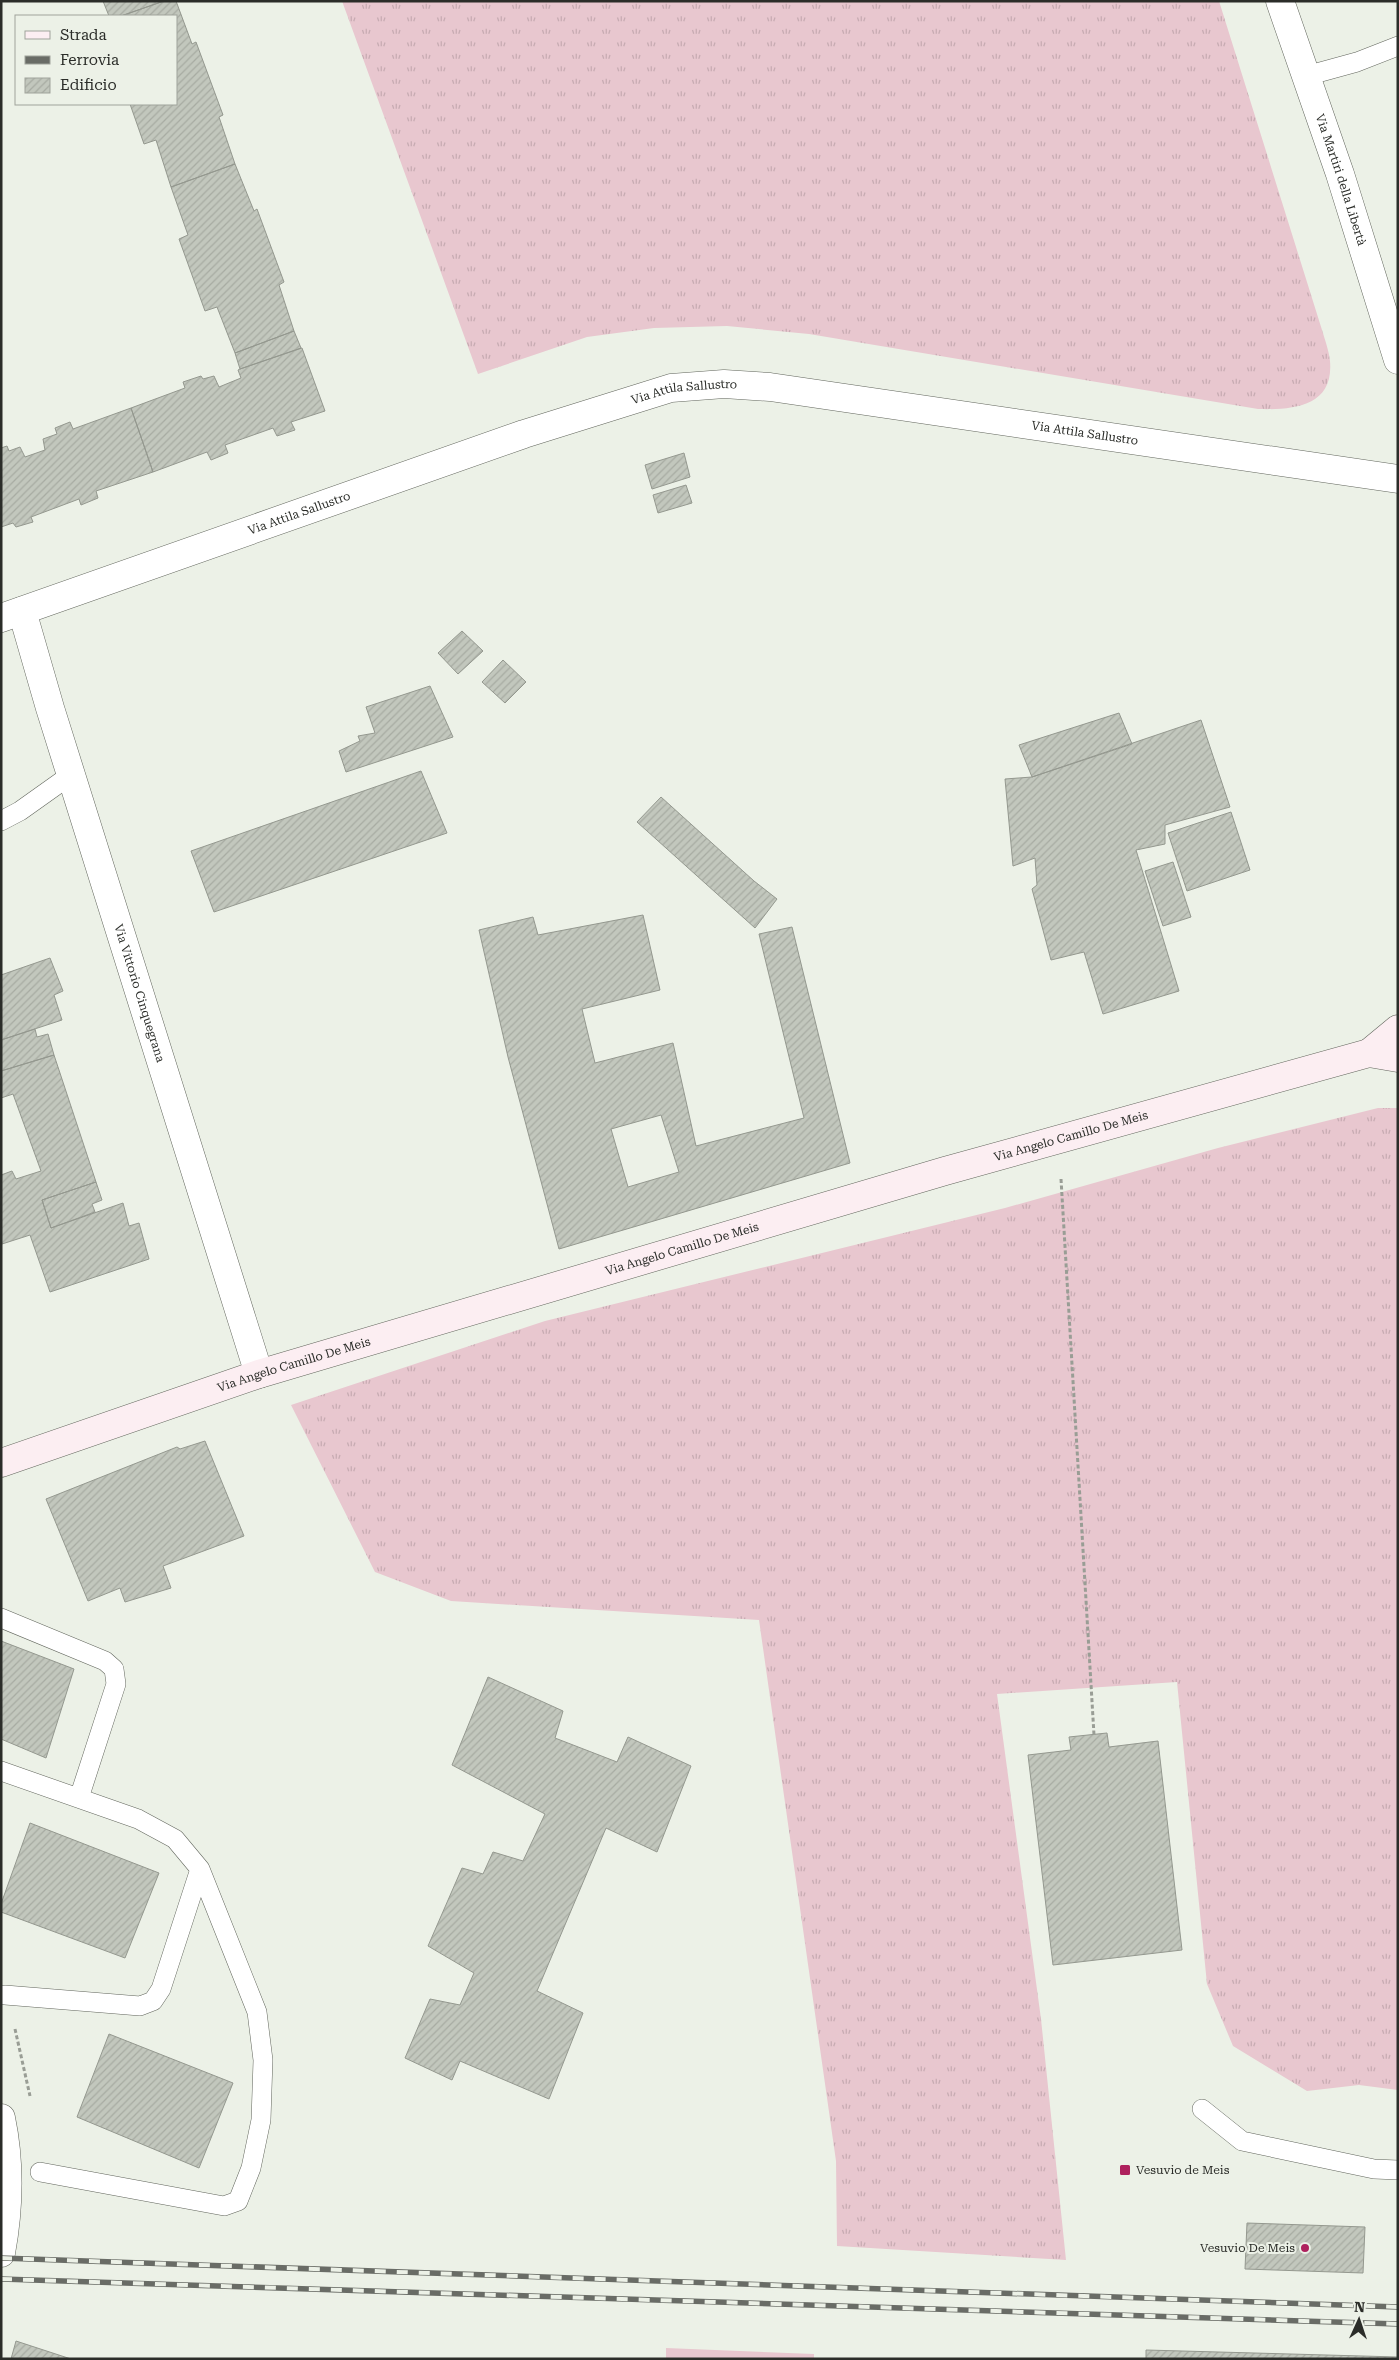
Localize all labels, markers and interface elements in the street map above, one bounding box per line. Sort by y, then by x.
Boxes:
legend [15,15,178,105]
text: Strada [60,26,107,44]
text: Ferrovia [60,51,119,69]
text: Edificio [60,76,117,94]
street label: Via Martiri della Libertà [1313,112,1369,248]
street label: Via Attila Sallustro [630,377,738,407]
street label: Via Attila Sallustro [1031,418,1139,448]
street label: Via Attila Sallustro [246,489,352,538]
street label: Via Vittorio Cinquegrana [111,923,168,1065]
street label: Via Angelo Camillo De Meis [992,1108,1150,1164]
street label: Via Angelo Camillo De Meis [604,1219,761,1278]
street label: Via Angelo Camillo De Meis [216,1334,372,1395]
marker: Vesuvio de Meis [1118,2163,1132,2177]
place label: Vesuvio de Meis [1136,2163,1230,2177]
place label: Vesuvio De Meis [1200,2241,1295,2255]
marker: Vesuvio De Meis [1299,2242,1311,2254]
north arrow [1334,2295,1384,2345]
text: N [1354,2299,1366,2315]

